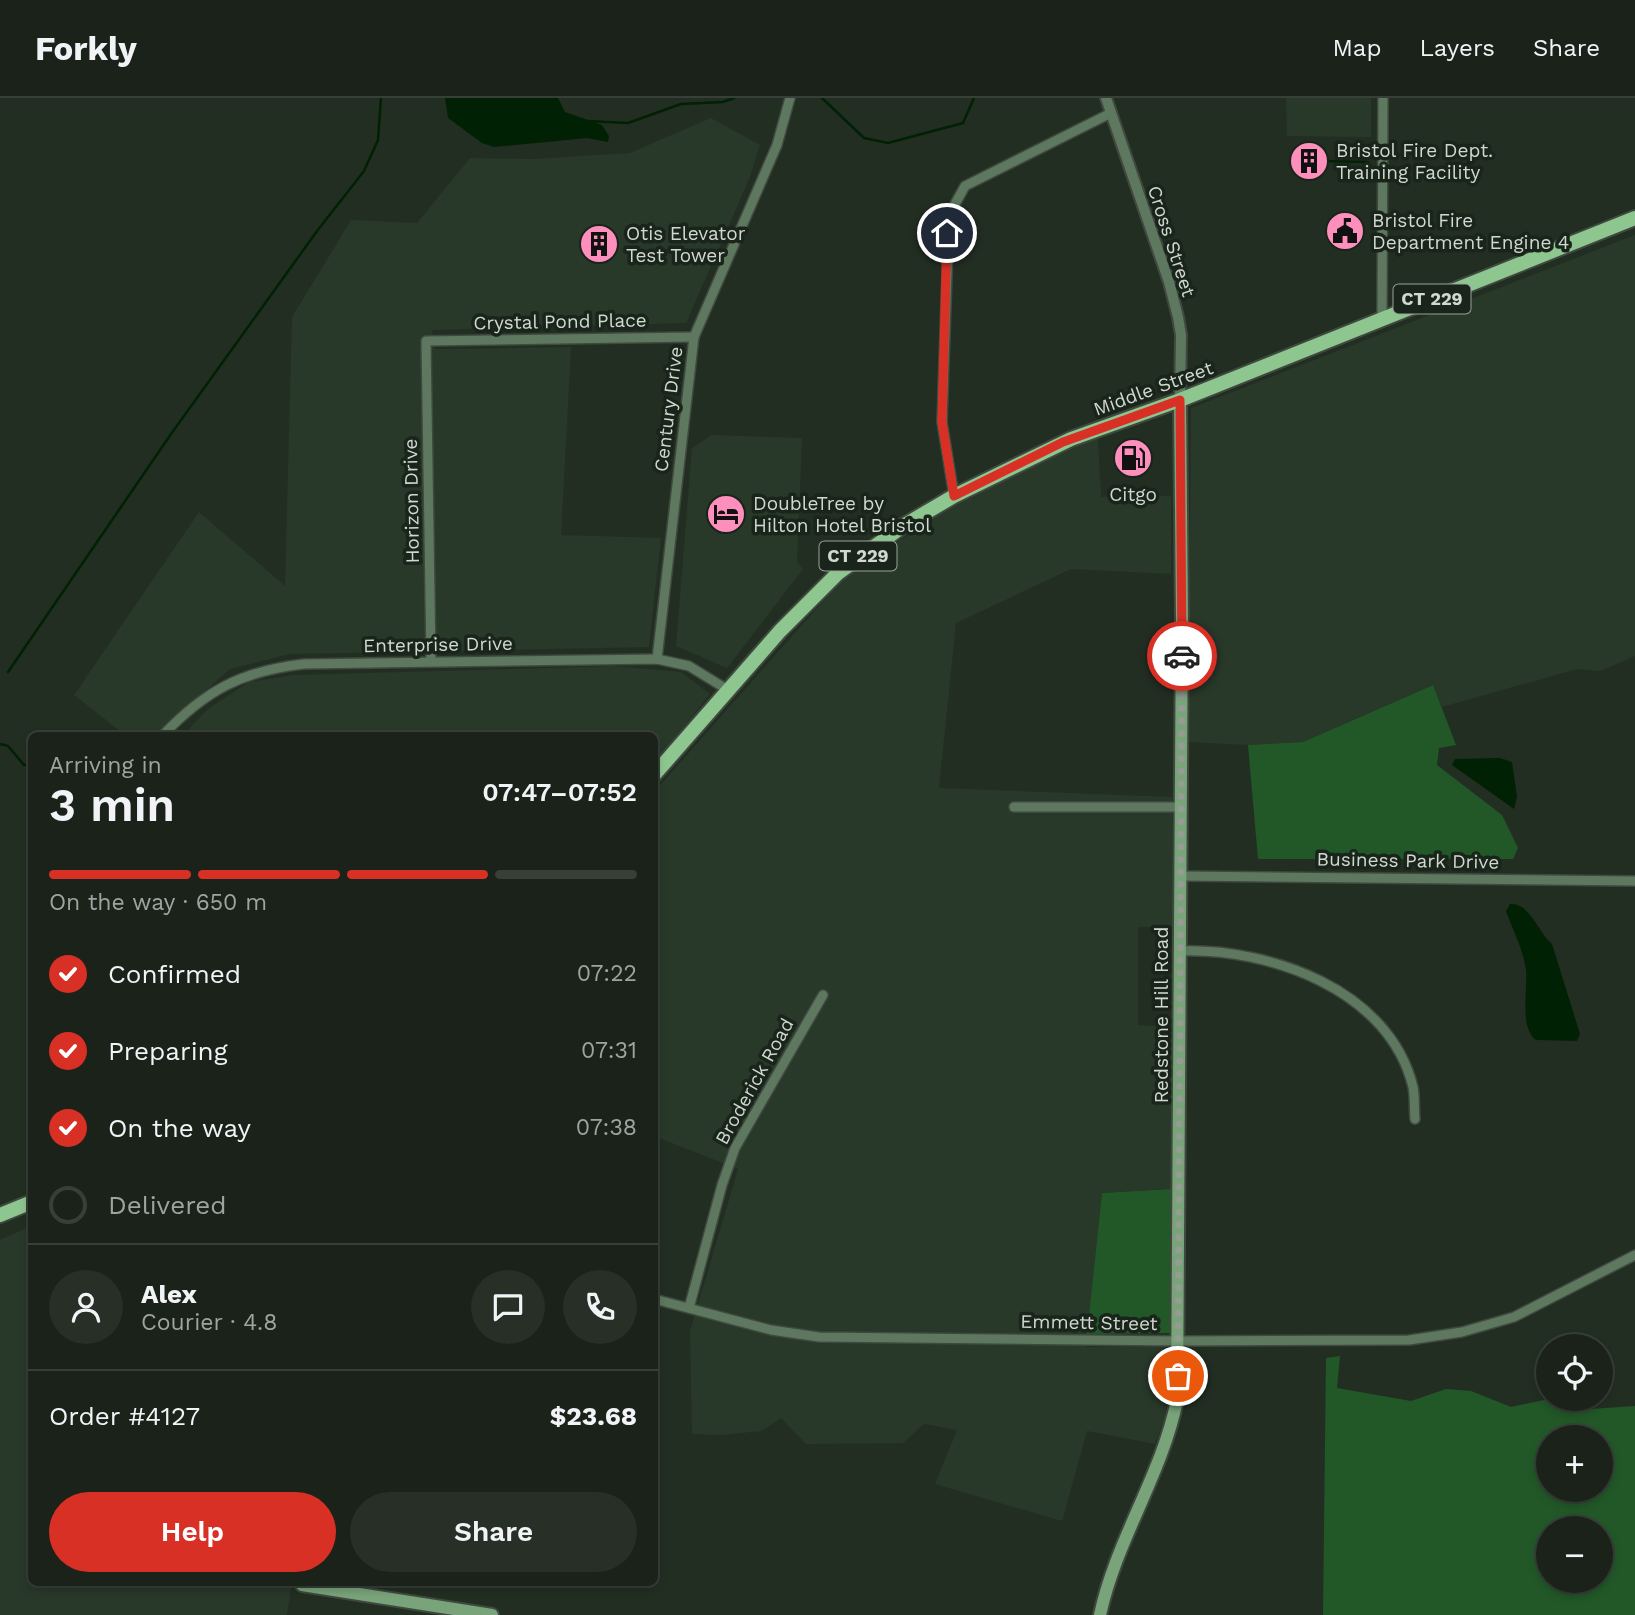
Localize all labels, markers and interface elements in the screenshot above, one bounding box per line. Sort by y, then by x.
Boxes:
text: Forkly [35,29,137,68]
text: Map [1333,34,1381,62]
text: Layers [1419,34,1495,62]
text: Share [1533,34,1600,62]
place label: Bristol Fire Dept. Training Facility [1336,139,1493,184]
building icon: Bristol Fire Dept. Training Facility [1288,140,1330,182]
street label: Cross Street [1143,183,1200,300]
pin [917,203,977,263]
place label: Bristol Fire Department Engine 4 [1372,209,1569,254]
public building icon: Bristol Fire Department Engine 4 [1324,210,1366,252]
icon: home [928,214,966,252]
place label: Otis Elevator Test Tower [626,222,746,267]
building icon: Otis Elevator Test Tower [578,223,620,265]
road number: CT 229 [1394,284,1470,314]
street label: Crystal Pond Place [473,308,647,335]
street label: Century Drive [649,345,688,473]
street label: Middle Street [1090,356,1216,421]
fuel station icon: Citgo [1112,437,1154,479]
street label: Horizon Drive [399,438,424,564]
place label: Citgo [1109,483,1157,506]
place label: DoubleTree by Hilton Hotel Bristol [753,492,931,537]
hotel icon: DoubleTree by Hilton Hotel Bristol [705,493,747,535]
road number: CT 229 [820,542,896,570]
courier [1147,621,1217,691]
street label: Enterprise Drive [363,632,513,657]
icon: car [1163,637,1201,675]
text: Arriving in [49,752,162,779]
text: 07:47–07:52 [482,777,637,807]
text: 3 min [49,778,175,832]
street label: Business Park Drive [1316,847,1499,874]
text: On the way · 650 m [49,889,267,916]
street label: Redstone Hill Road [1150,927,1173,1103]
icon: check [49,955,87,993]
text: Confirmed [108,959,241,989]
text: 07:22 [577,960,637,987]
street label: Broderick Road [710,1014,799,1148]
icon: check [49,1032,87,1070]
text: Preparing [108,1036,228,1066]
text: 07:31 [581,1037,637,1064]
icon: check [49,1109,87,1147]
text: On the way [108,1113,251,1143]
text: 07:38 [576,1114,637,1141]
text: Delivered [108,1190,227,1220]
button: person [49,1270,123,1344]
button: chat [471,1270,545,1344]
button: phone [563,1270,637,1344]
text: Alex [141,1279,197,1309]
text: Courier · 4.8 [141,1309,277,1336]
street label: Emmett Street [1020,1310,1158,1335]
map controls [1536,1334,1613,1593]
button: locate [1536,1334,1613,1411]
pin [1148,1346,1208,1406]
icon: bag [1159,1357,1197,1395]
text: Order #4127 [49,1401,200,1431]
text: $23.68 [550,1401,637,1431]
button: + [1536,1425,1613,1502]
button: Help [49,1492,336,1572]
button: Share [350,1492,637,1572]
button: − [1536,1516,1613,1593]

